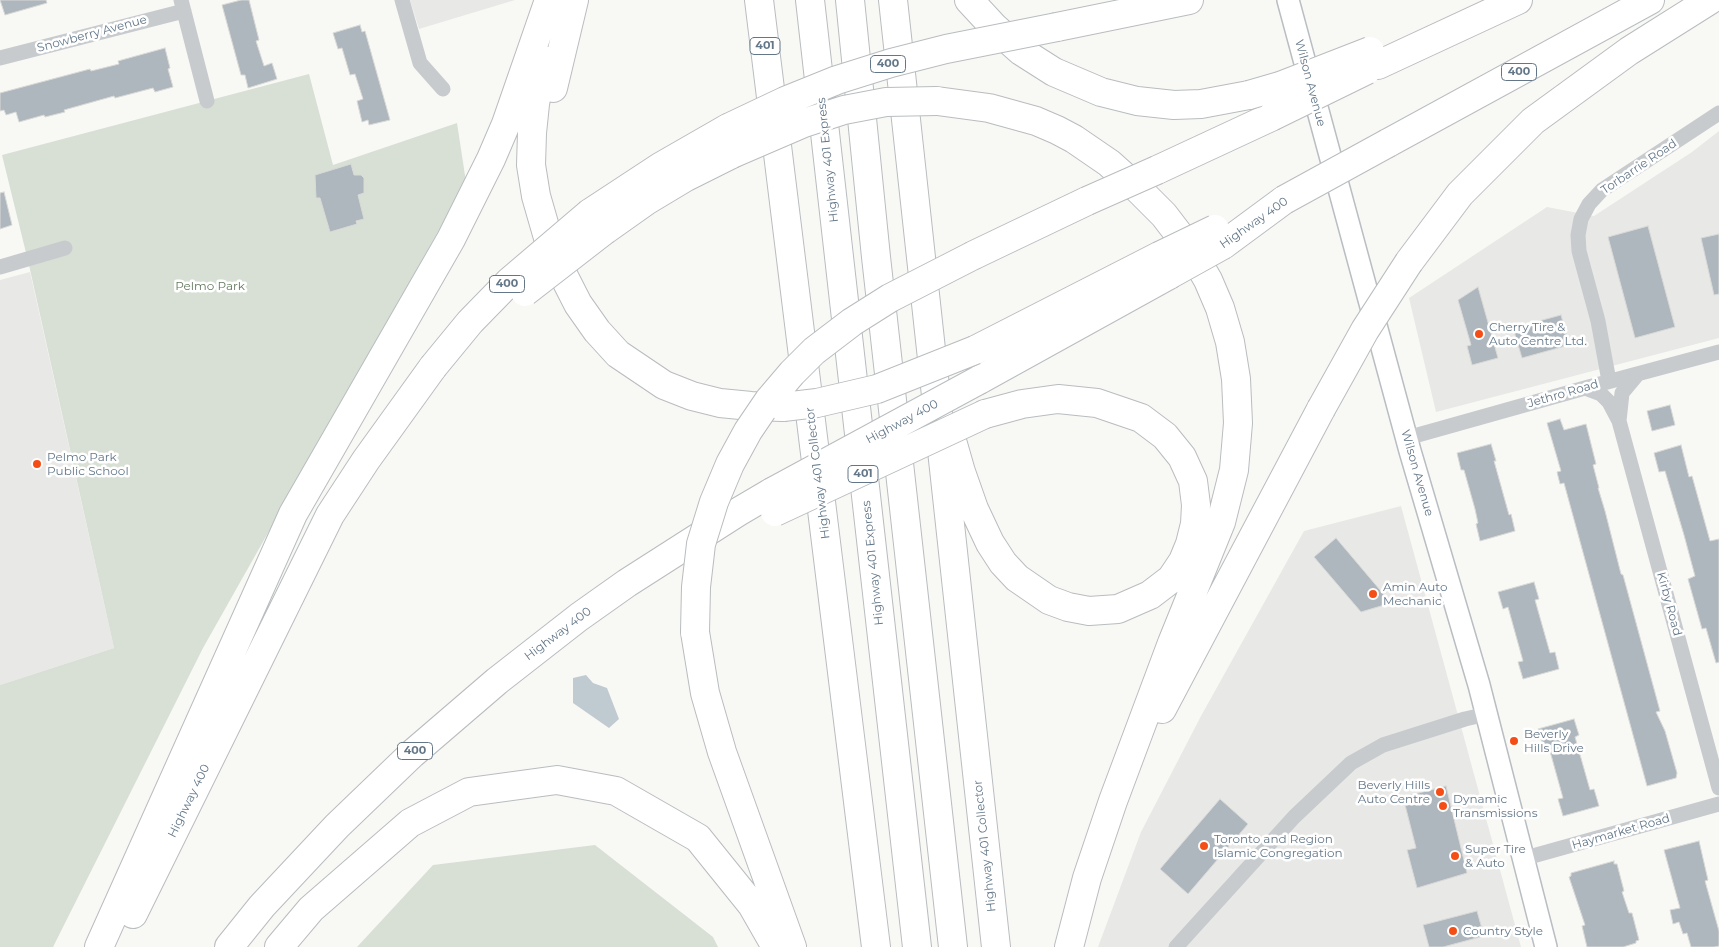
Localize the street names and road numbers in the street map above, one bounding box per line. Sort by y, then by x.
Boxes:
street label: Snowberry Avenue [35,12,149,56]
road number: 401 [750,37,780,54]
street label: Wilson Avenue [1291,38,1329,128]
road number: 400 [870,56,906,72]
road number: 400 [1502,64,1536,80]
street label: Highway 401 Express [814,97,842,223]
street label: Torbarrie Road [1598,136,1680,198]
street label: Highway 400 [1217,194,1291,252]
road number: 400 [490,276,524,292]
street label: Jethro Road [1526,377,1600,411]
street label: Highway 400 [863,397,941,447]
street label: Highway 401 Collector [803,406,833,540]
street label: Wilson Avenue [1398,428,1436,518]
road number: 401 [848,466,878,482]
street label: Highway 401 Express [859,500,887,626]
street label: Kirby Road [1654,571,1684,637]
street label: Highway 400 [522,604,594,664]
road number: 400 [398,742,432,759]
street label: Highway 400 [165,762,213,840]
street label: Highway 401 Collector [971,779,999,913]
street label: Haymarket Road [1570,811,1672,853]

